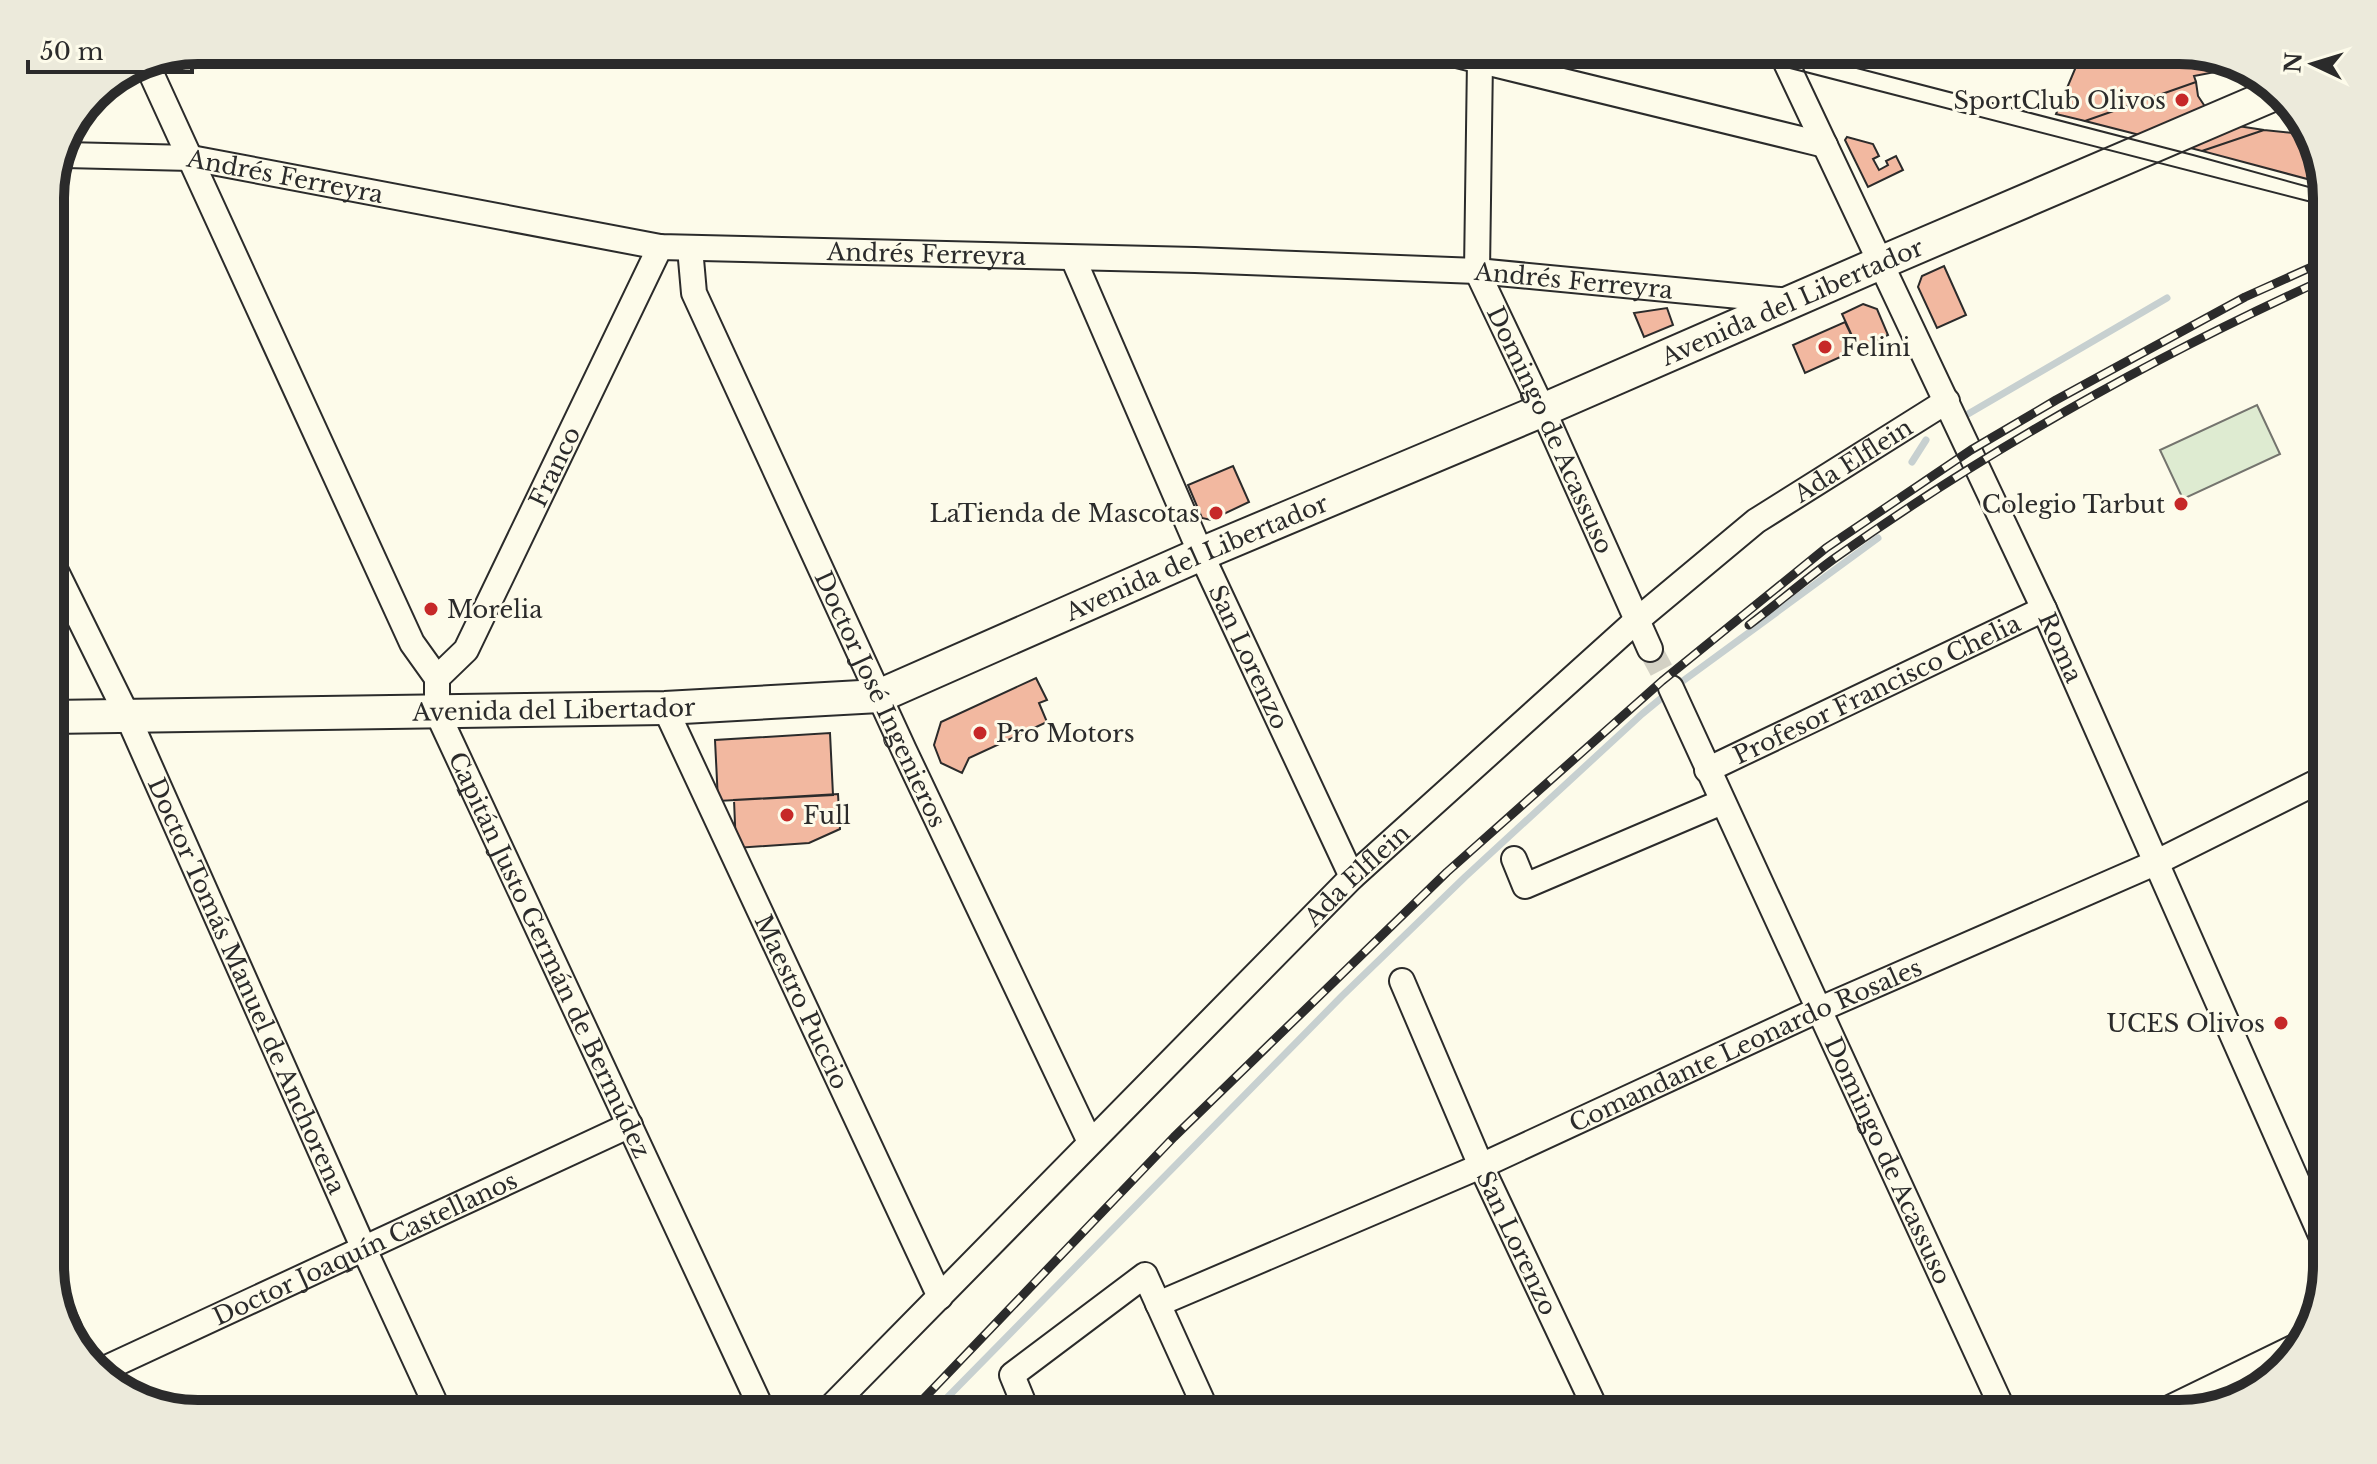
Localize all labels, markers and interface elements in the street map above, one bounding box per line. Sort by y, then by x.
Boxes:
scale bar [28,24,192,74]
north arrow [2273,24,2353,104]
text: 50 m [40,37,104,66]
text: N [2279,51,2308,74]
place label: SportClub Olivos [1953,86,2166,115]
marker: SportClub Olivos [2173,91,2191,109]
street label: Andrés Ferreyra [184,143,386,209]
street label: Avenida del Libertador [1656,232,1928,372]
street label: Andrés Ferreyra [826,237,1027,270]
street label: Andrés Ferreyra [1472,256,1675,304]
street label: Domingo de Acassuso [1481,301,1620,558]
place label: Felini [1841,333,1911,362]
marker: Felini [1816,338,1834,356]
street label: Ada Elflein [1787,412,1917,509]
street label: Franco [523,422,586,511]
street label: Avenida del Libertador [1060,488,1333,627]
place label: Colegio Tarbut [1982,490,2165,519]
marker: Colegio Tarbut [2172,495,2190,513]
place label: LaTienda de Mascotas [929,499,1200,528]
marker: LaTienda de Mascotas [1207,504,1225,522]
street label: Doctor José Ingenieros [809,566,953,832]
street label: San Lorenzo [1203,580,1295,734]
place label: Morelia [447,595,543,624]
marker: Morelia [422,600,440,618]
street label: Profesor Francisco Chelia [1728,608,2025,770]
street label: Roma [2033,608,2089,687]
street label: Avenida del Libertador [411,692,697,726]
place label: Pro Motors [996,719,1135,748]
marker: Pro Motors [971,724,989,742]
street label: Capitán Justo Germán de Bermúdez [443,747,657,1162]
street label: Doctor Tomás Manuel de Anchorena [142,773,352,1199]
place label: Full [803,801,851,830]
marker: Full [778,806,796,824]
street label: Ada Elflein [1297,818,1415,932]
street label: Maestro Puccio [749,910,855,1093]
street label: Comandante Leonardo Rosales [1564,952,1926,1138]
place label: UCES Olivos [2107,1009,2265,1038]
marker: UCES Olivos [2272,1014,2290,1032]
street label: Domingo de Acassuso [1819,1032,1958,1289]
street label: Doctor Joaquín Castellanos [208,1165,521,1331]
street label: San Lorenzo [1471,1166,1564,1319]

